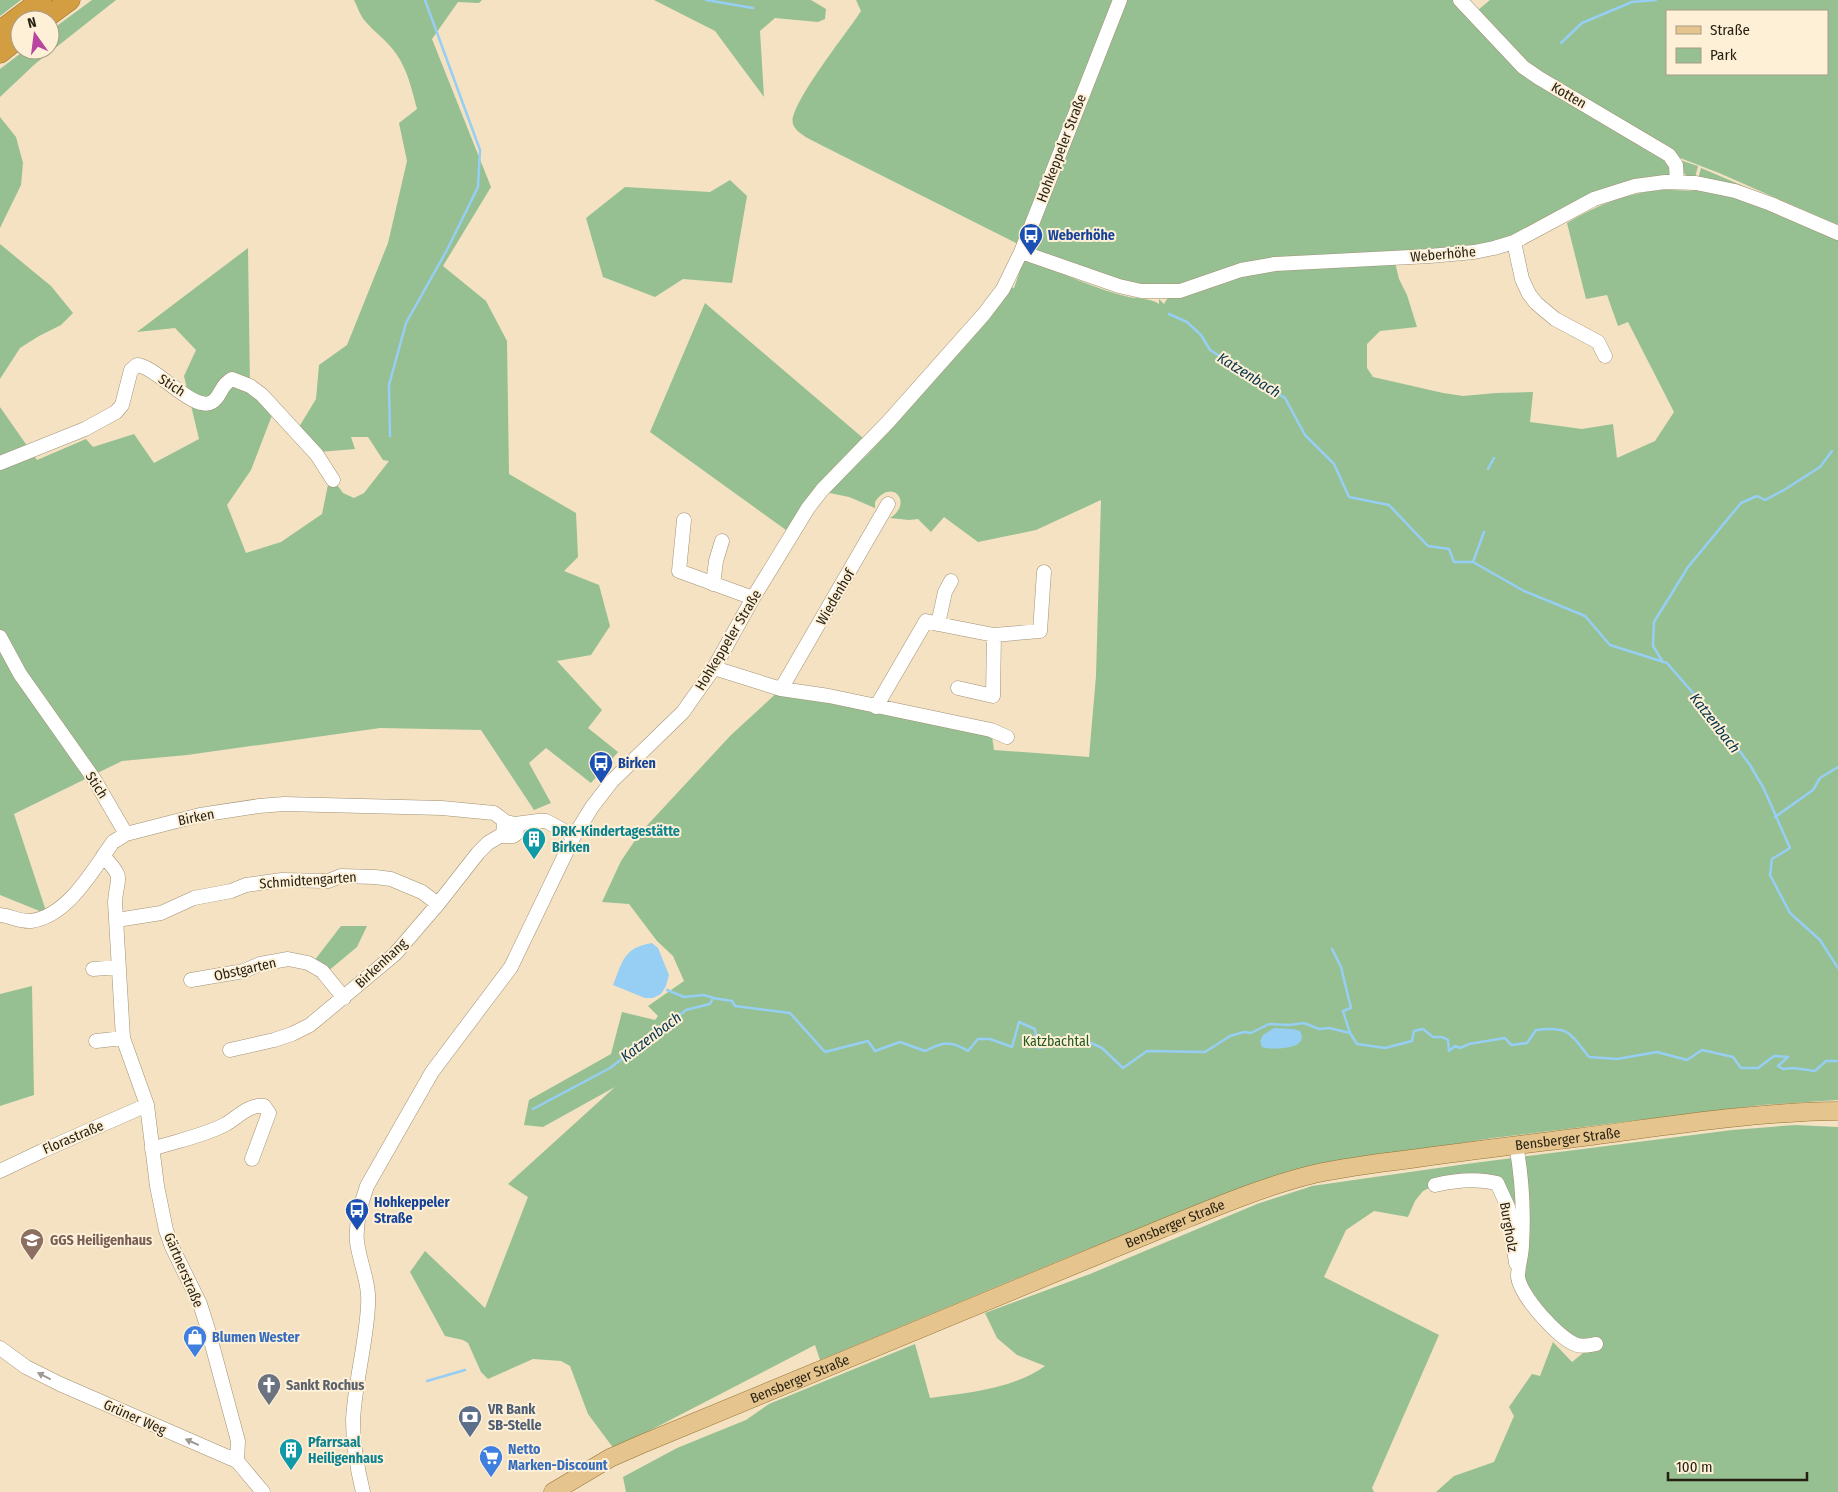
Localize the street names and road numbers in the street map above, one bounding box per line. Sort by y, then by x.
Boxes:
street label: Kotten [1548,79,1589,112]
street label: Hohkeppeler Straße [1033,92,1090,205]
street label: Weberhöhe [1410,243,1477,266]
street label: Stich [155,371,188,400]
street label: Wiedenhof [813,565,859,628]
street label: Hohkeppeler Straße [692,587,765,694]
street label: Stich [82,769,111,802]
street label: Birken [176,806,216,829]
street label: Schmidtengarten [259,869,357,892]
street label: Birkenhang [352,935,411,992]
street label: Obstgarten [212,954,278,985]
street label: Florastraße [40,1117,106,1158]
street label: Bensberger Straße [1514,1124,1621,1154]
street label: Bensberger Straße [1123,1196,1227,1252]
street label: Burgholz [1496,1201,1521,1254]
street label: Gärtnerstraße [160,1230,207,1310]
street label: Bensberger Straße [748,1351,852,1407]
street label: Grüner Weg [101,1396,169,1439]

